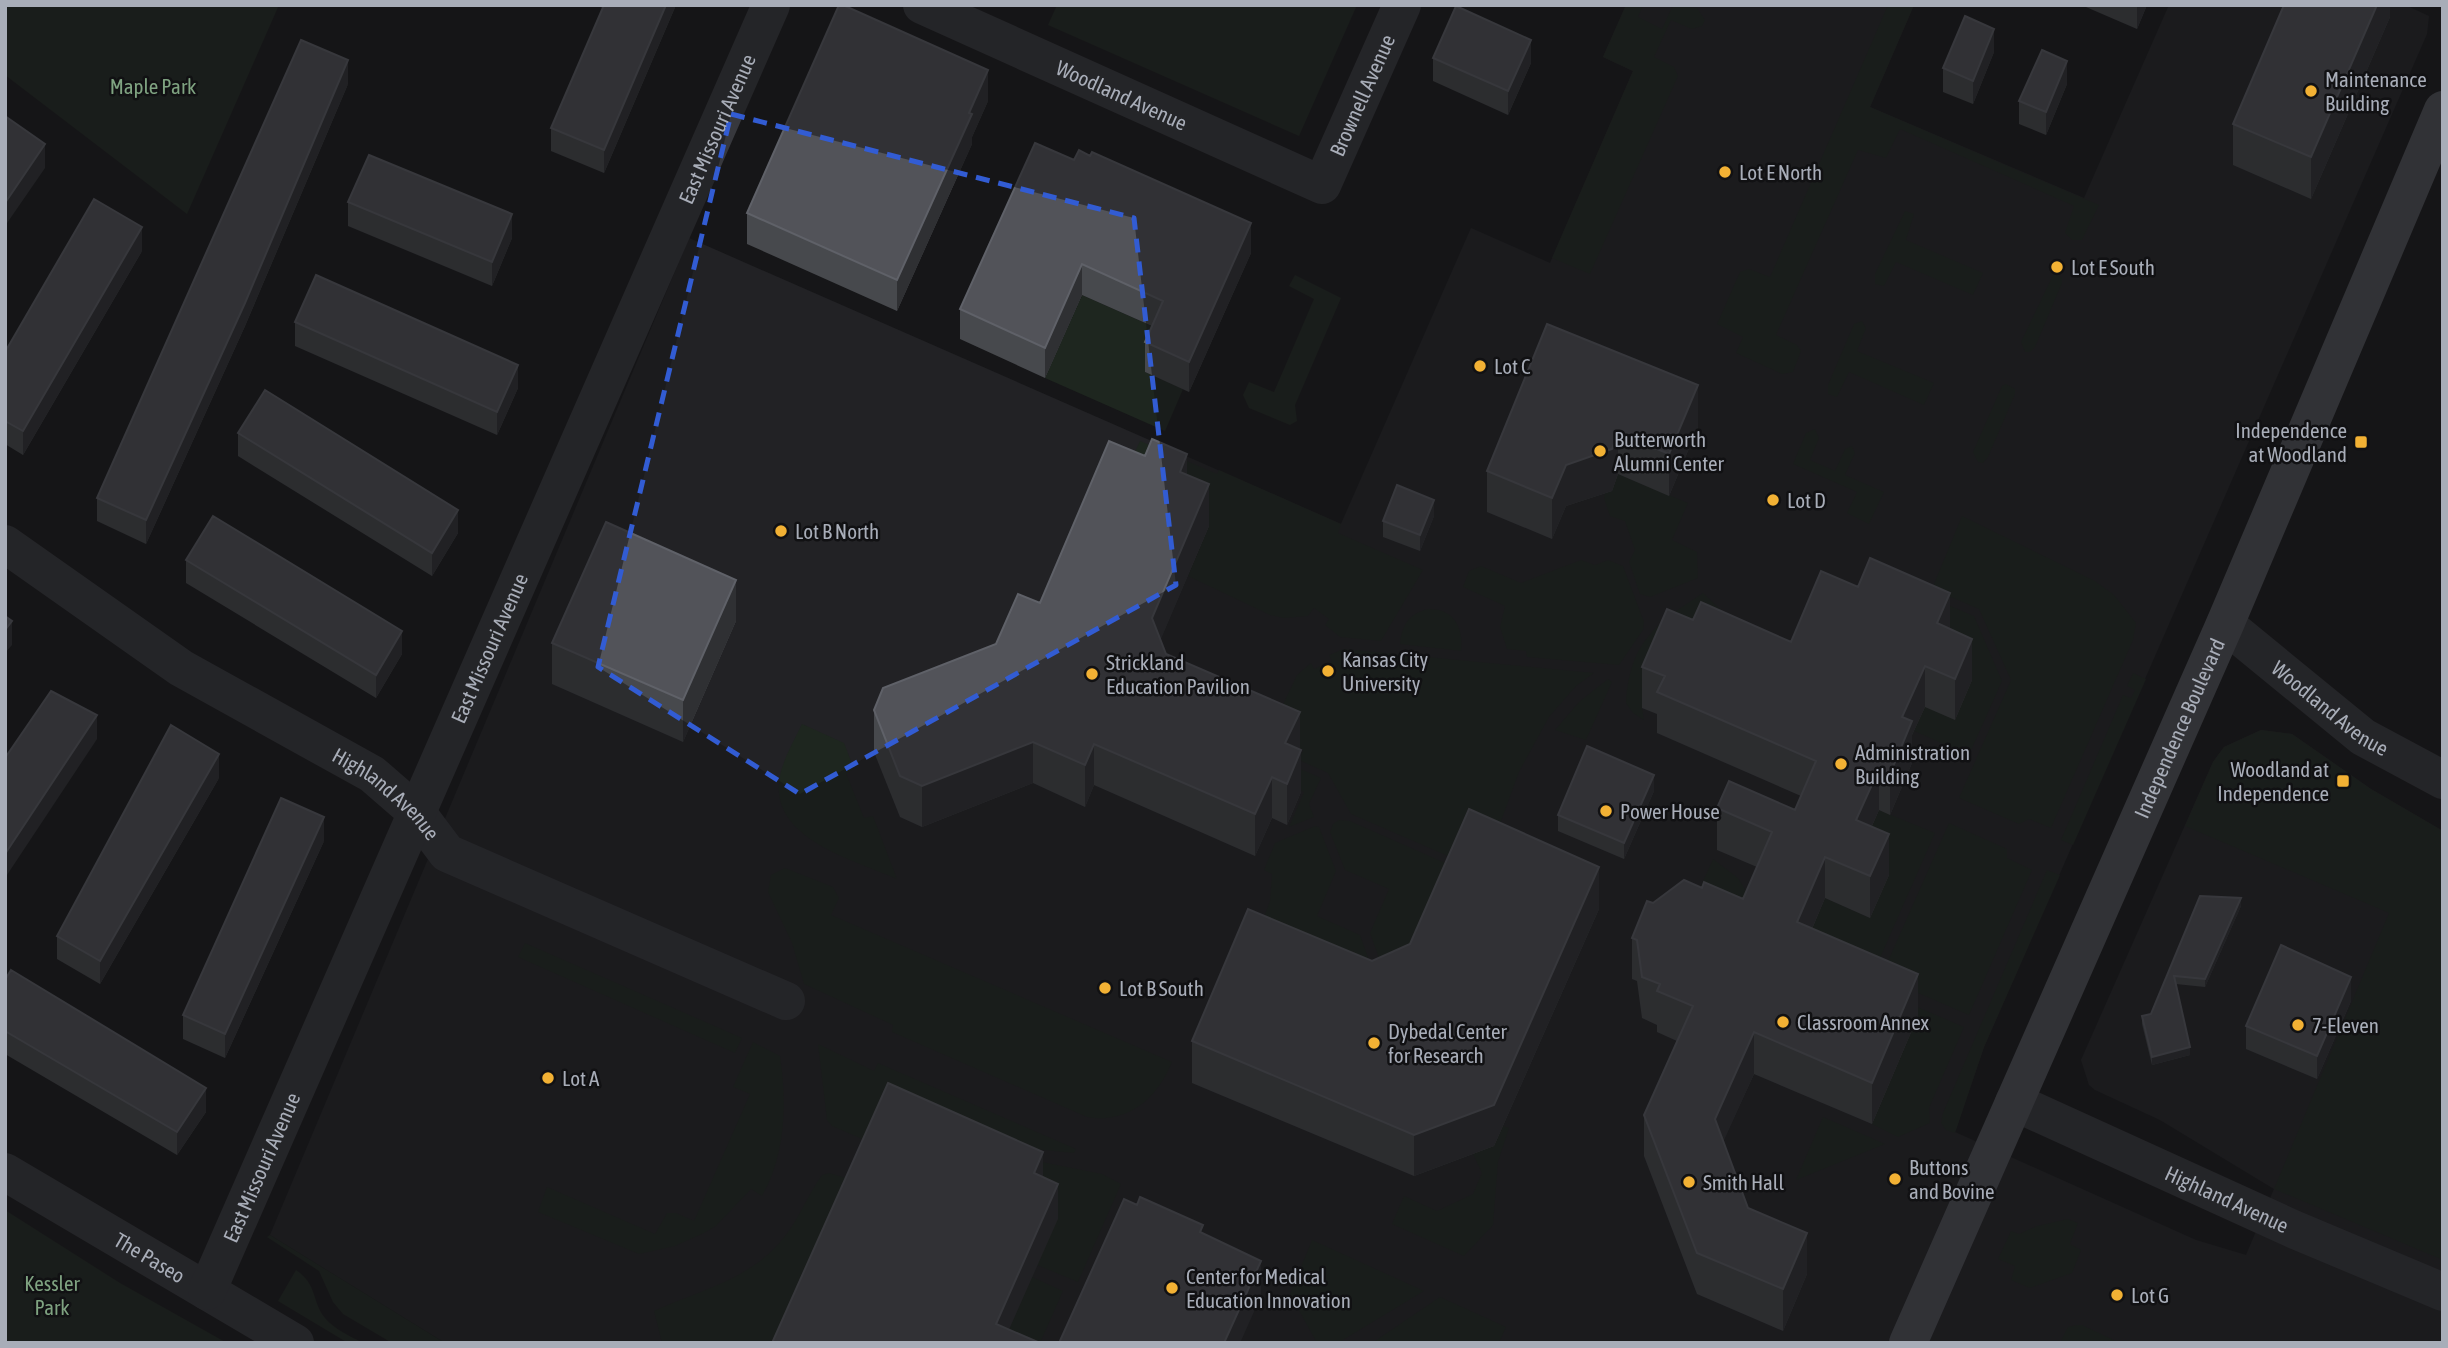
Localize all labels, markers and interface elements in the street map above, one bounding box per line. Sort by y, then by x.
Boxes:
street label: Brownell Avenue [1325,31,1399,160]
street label: East Missouri Avenue [673,50,760,207]
street label: Woodland Avenue [1053,55,1191,135]
place label: Maintenance Building [2325,67,2427,115]
park label: Maple Park [110,74,196,98]
marker: Maintenance Building [2303,83,2319,99]
place label: Lot E North [1739,160,1822,184]
marker: Lot E North [1717,164,1733,180]
place label: Lot E South [2071,255,2155,279]
marker: Lot E South [2049,259,2065,275]
place label: Lot C [1494,354,1531,378]
marker: Lot C [1472,358,1488,374]
place label: Independence at Woodland [2235,418,2347,466]
place label: Butterworth Alumni Center [1614,427,1725,475]
marker: Independence at Woodland [2353,434,2369,450]
marker: Butterworth Alumni Center [1592,443,1608,459]
place label: Lot D [1787,488,1826,512]
marker: Lot D [1765,492,1781,508]
place label: Lot B North [795,519,879,543]
marker: Lot B North [773,523,789,539]
street label: East Missouri Avenue [446,570,532,727]
street label: Independence Boulevard [2129,635,2229,822]
place label: Kansas City University [1342,647,1429,695]
place label: Strickland Education Pavilion [1106,650,1250,698]
street label: Woodland Avenue [2267,656,2393,760]
marker: Kansas City University [1320,663,1336,679]
marker: Strickland Education Pavilion [1084,666,1100,682]
place label: Administration Building [1855,740,1970,788]
street label: Highland Avenue [328,743,445,844]
marker: Administration Building [1833,756,1849,772]
place label: Woodland at Independence [2217,757,2329,805]
marker: Woodland at Independence [2335,773,2351,789]
place label: Power House [1620,799,1720,823]
marker: Power House [1598,803,1614,819]
place label: Lot B South [1119,976,1204,1000]
marker: Lot B South [1097,980,1113,996]
place label: Classroom Annex [1797,1010,1930,1034]
place label: 7-Eleven [2312,1013,2379,1037]
marker: Classroom Annex [1775,1014,1791,1030]
marker: 7-Eleven [2290,1017,2306,1033]
place label: Dybedal Center for Research [1388,1019,1507,1067]
marker: Dybedal Center for Research [1366,1035,1382,1051]
place label: Lot A [562,1066,600,1090]
marker: Lot A [540,1070,556,1086]
street label: East Missouri Avenue [218,1089,305,1246]
place label: Buttons and Bovine [1909,1155,1995,1203]
street label: Highland Avenue [2162,1161,2292,1237]
place label: Smith Hall [1703,1170,1784,1194]
marker: Buttons and Bovine [1887,1171,1903,1187]
marker: Smith Hall [1681,1174,1697,1190]
street label: The Paseo [110,1227,189,1287]
place label: Center for Medical Education Innovation [1186,1264,1351,1312]
park label: Kessler Park [24,1271,80,1319]
marker: Center for Medical Education Innovation [1164,1280,1180,1296]
place label: Lot G [2131,1283,2169,1307]
marker: Lot G [2109,1287,2125,1303]

